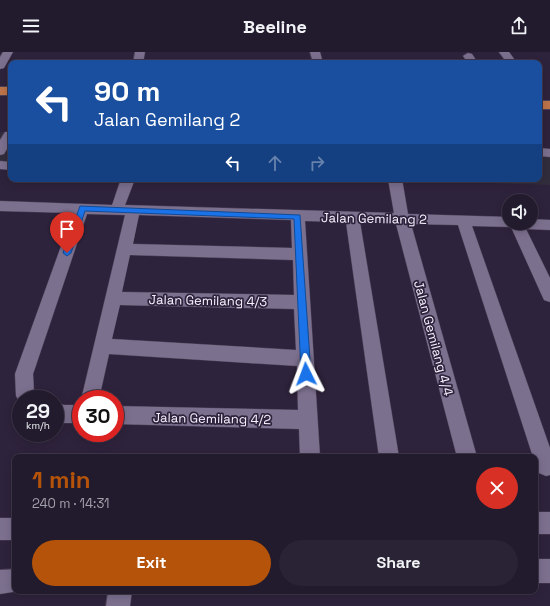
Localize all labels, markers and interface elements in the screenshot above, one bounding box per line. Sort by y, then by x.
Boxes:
icon: menu [20,15,42,37]
text: Beeline [243,15,307,38]
icon: share [508,15,530,37]
text: 90 m [94,73,160,109]
icon: left [28,76,80,128]
text: Jalan Gemilang 2 [94,108,240,131]
icon: left [222,152,244,174]
icon: ahead [264,152,286,174]
icon: right [306,152,328,174]
map controls [502,194,538,230]
button: sound [502,194,538,230]
street label: Jalan Gemilang 2 [321,209,427,228]
pin [50,212,84,253]
icon: arrive [56,218,78,240]
street label: Jalan Gemilang 4/4 [410,279,457,398]
street label: Jalan Gemilang 4/3 [149,291,268,310]
position arrow [285,353,327,395]
speed limit sign: 30 [72,390,124,442]
text: 29 [26,398,50,424]
street label: Jalan Gemilang 4/2 [153,409,272,428]
text: km/h [26,419,50,432]
text: 1 min [32,464,91,495]
button: close [476,467,518,509]
text: 240 m · 14:31 [32,495,110,512]
button: Exit [32,540,271,586]
button: Share [279,540,518,586]

